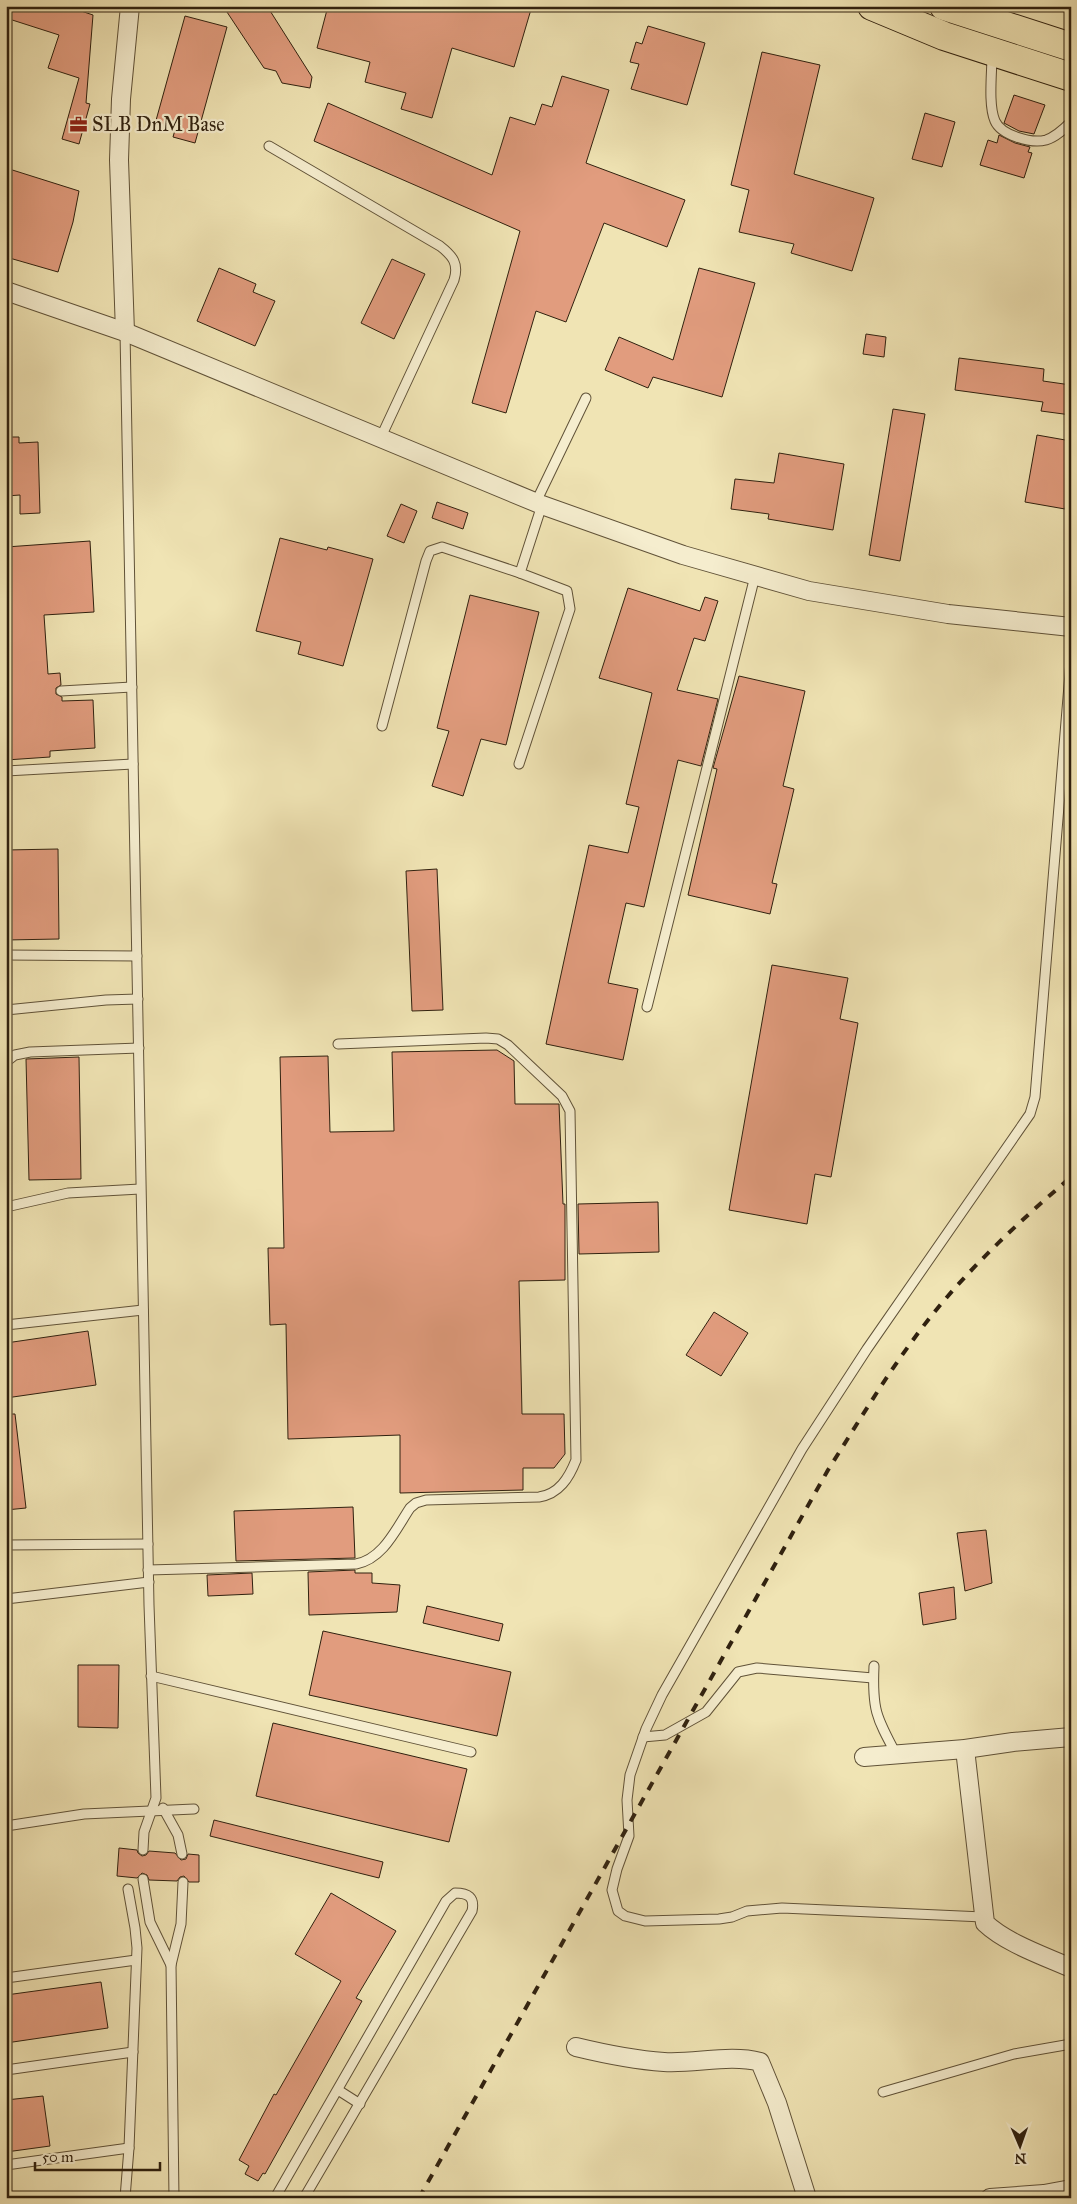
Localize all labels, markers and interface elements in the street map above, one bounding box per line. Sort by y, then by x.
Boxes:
place label: SLB DnM Base [92,112,225,136]
office icon: SLB DnM Base [68,114,88,134]
north arrow [994,2122,1044,2172]
scale bar [35,2139,160,2171]
text: 50 m [42,2148,74,2166]
text: N [1014,2150,1027,2167]

